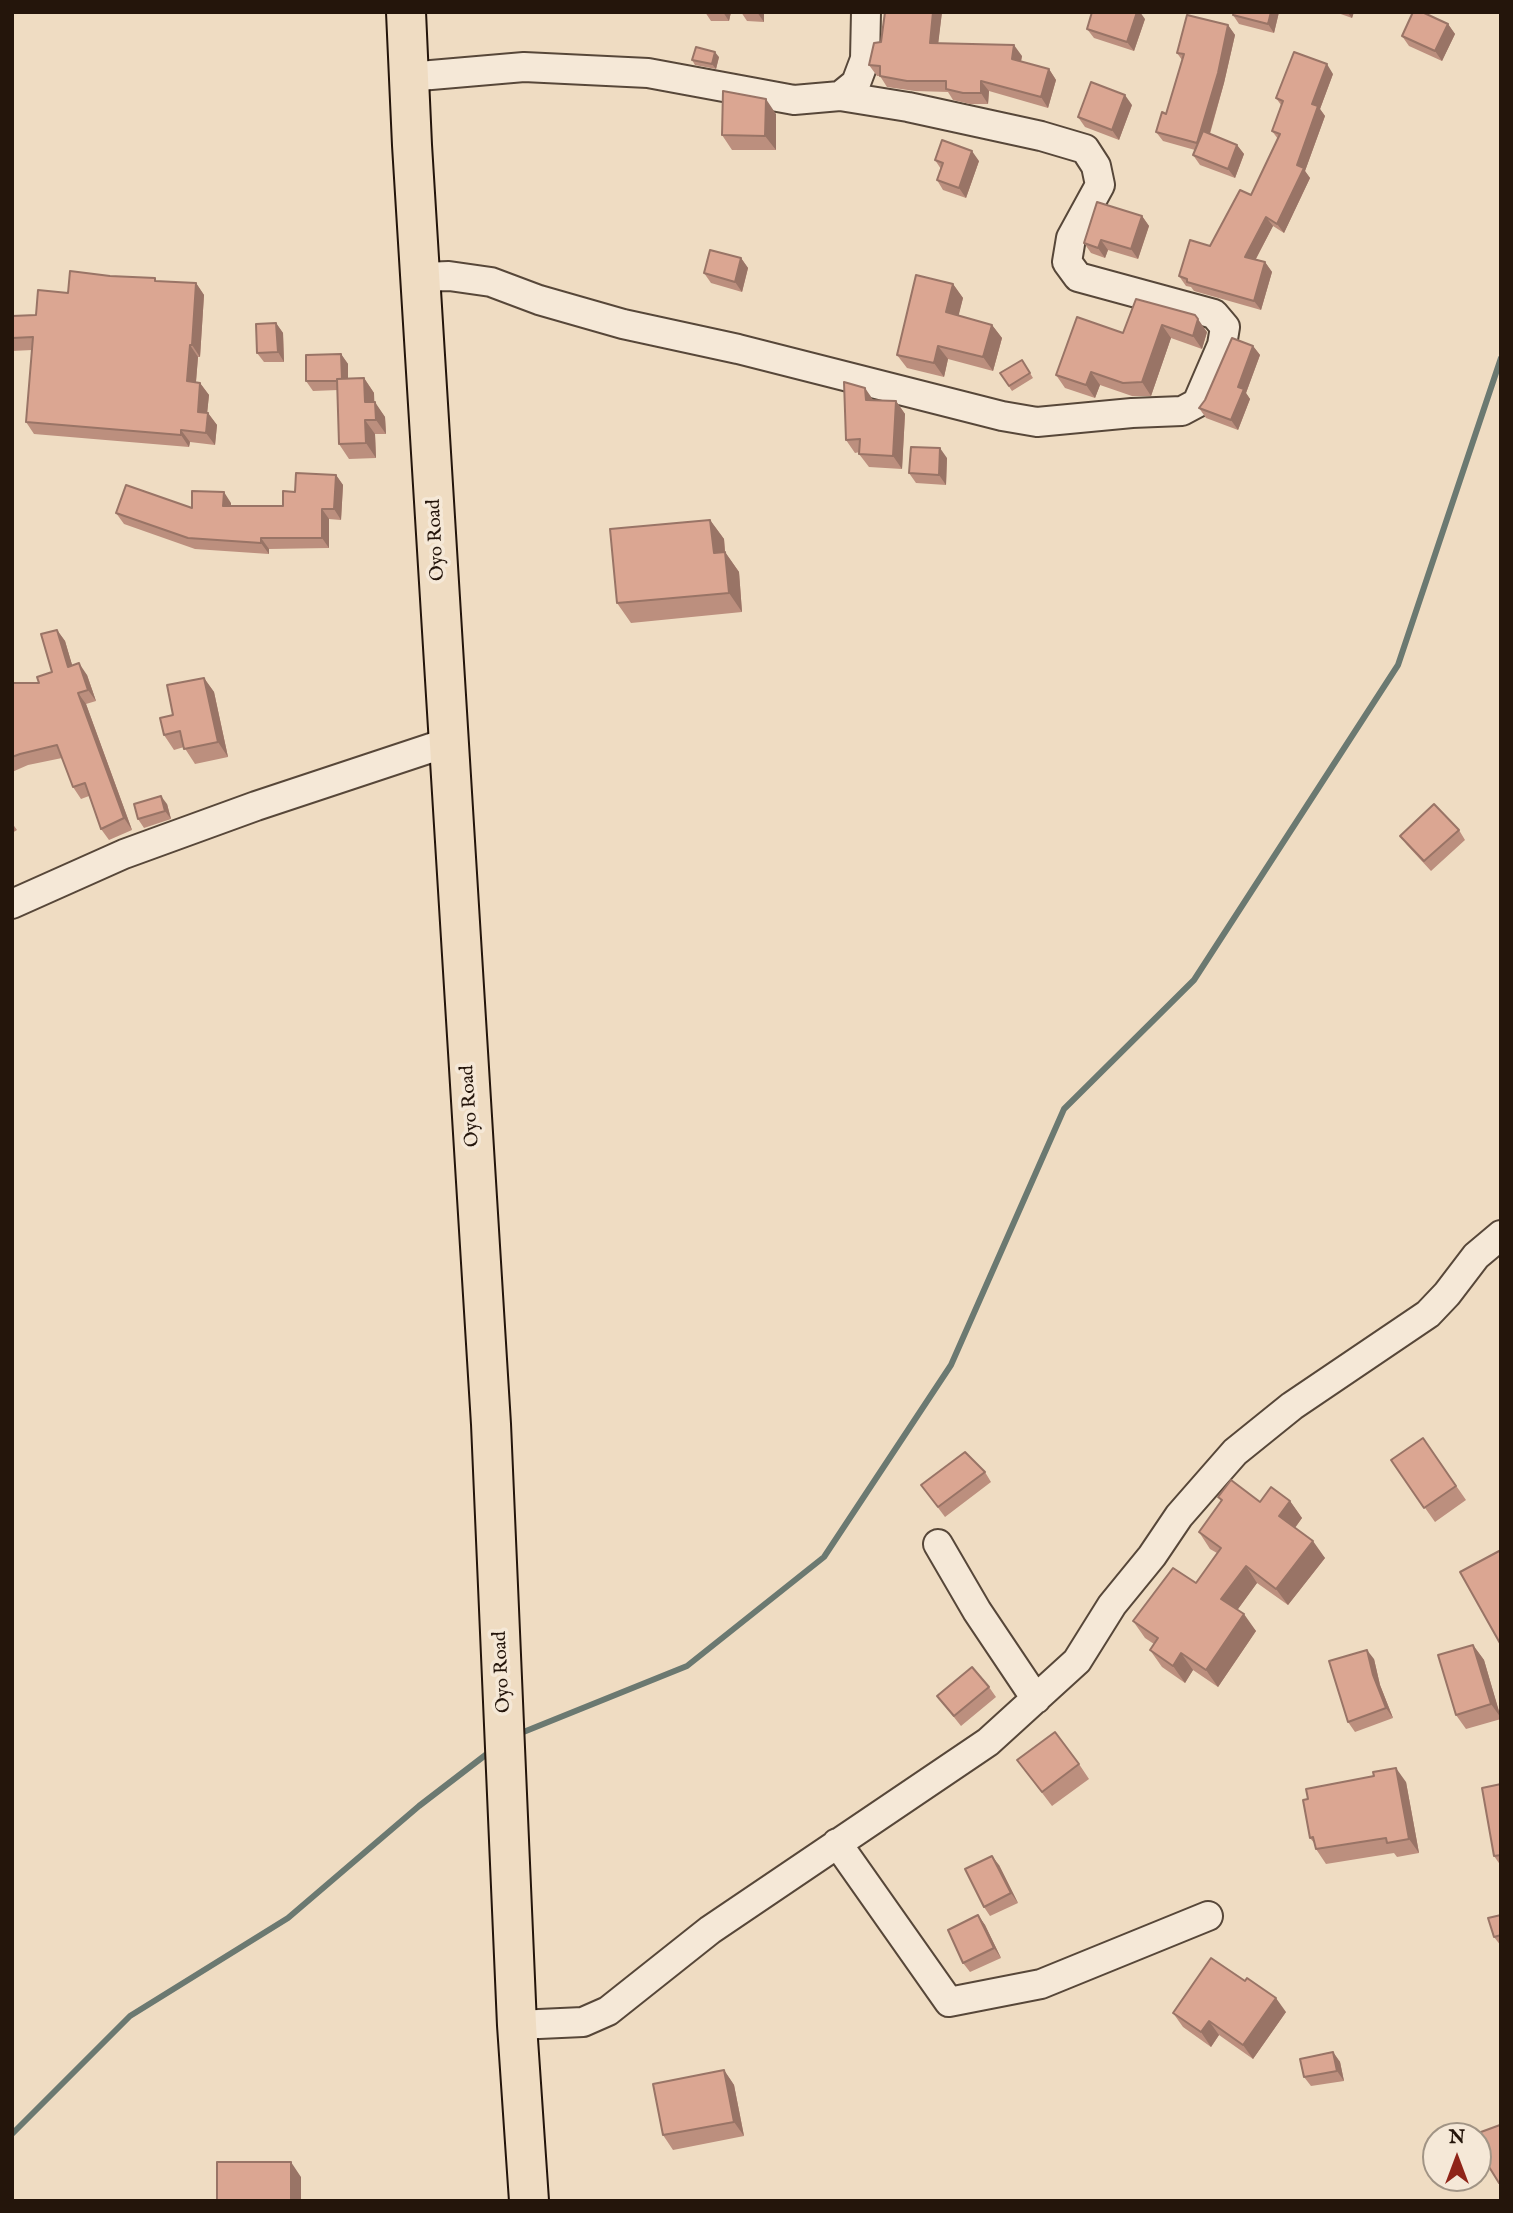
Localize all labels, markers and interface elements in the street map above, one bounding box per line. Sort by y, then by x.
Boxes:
street label: Oyo Road [423,498,451,582]
street label: Oyo Road [457,1064,485,1148]
street label: Oyo Road [489,1630,517,1714]
north arrow [1422,2122,1492,2192]
text: N [1449,2126,1465,2150]

